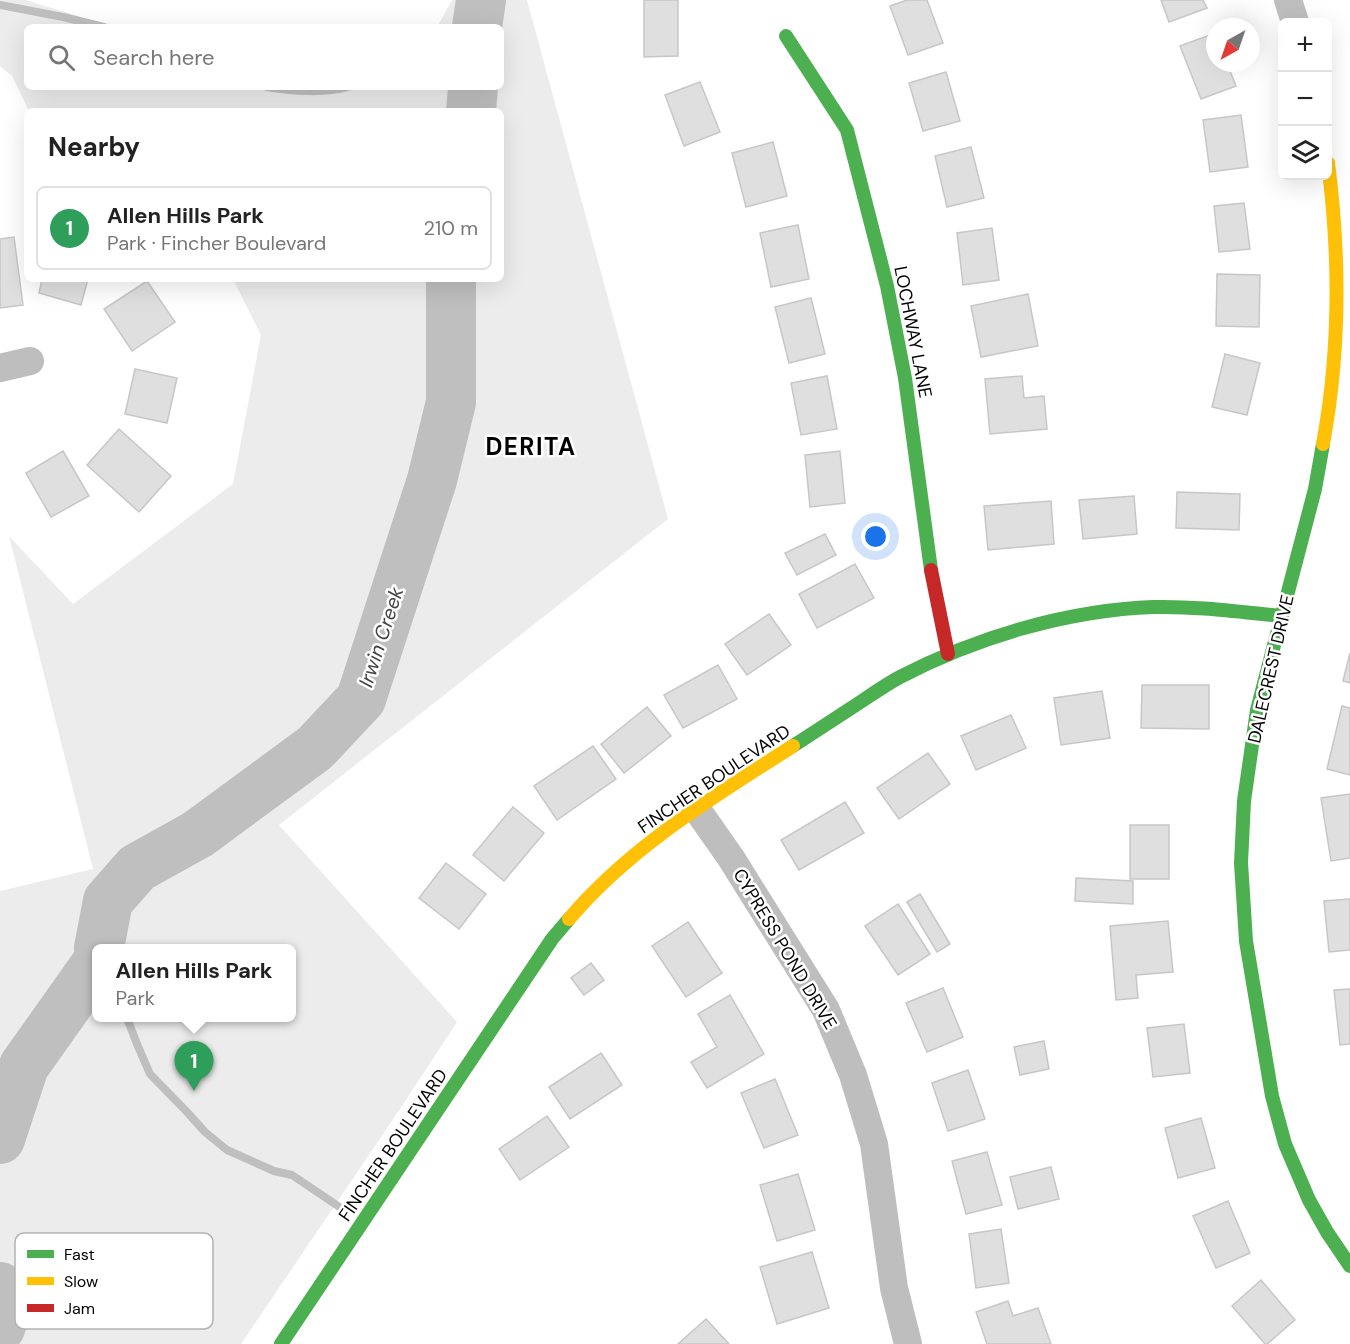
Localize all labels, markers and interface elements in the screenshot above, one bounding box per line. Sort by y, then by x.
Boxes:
north arrow [1206,18,1260,72]
map controls [1278,18,1332,180]
button: + [1278,18,1332,72]
search box [24,24,504,90]
icon: search [45,41,78,74]
text: Search here [93,43,214,72]
button: − [1278,72,1332,126]
button: layers [1278,126,1332,180]
text: Nearby [48,130,140,164]
text: Allen Hills Park [107,201,264,230]
text: 1 [66,215,73,241]
text: 210 m [423,215,478,241]
text: Park · Fincher Boulevard [107,230,326,256]
street label: LOCHWAY LANE [888,264,938,400]
district label: DERITA [485,431,577,462]
your location [861,522,890,551]
water label: Irwin Creek [353,583,410,690]
street label: DALECREST DRIVE [1242,593,1300,745]
street label: FINCHER BOULEVARD [633,719,795,839]
street label: CYPRESS POND DRIVE [728,864,842,1034]
popup [92,944,296,1022]
text: Allen Hills Park [115,956,273,985]
text: Park [115,985,155,1011]
pin: 1 [174,1042,214,1091]
street label: FINCHER BOULEVARD [333,1064,453,1226]
legend [15,1233,213,1329]
text: Fast [64,1244,95,1265]
text: Slow [64,1271,98,1292]
text: Jam [64,1298,95,1319]

